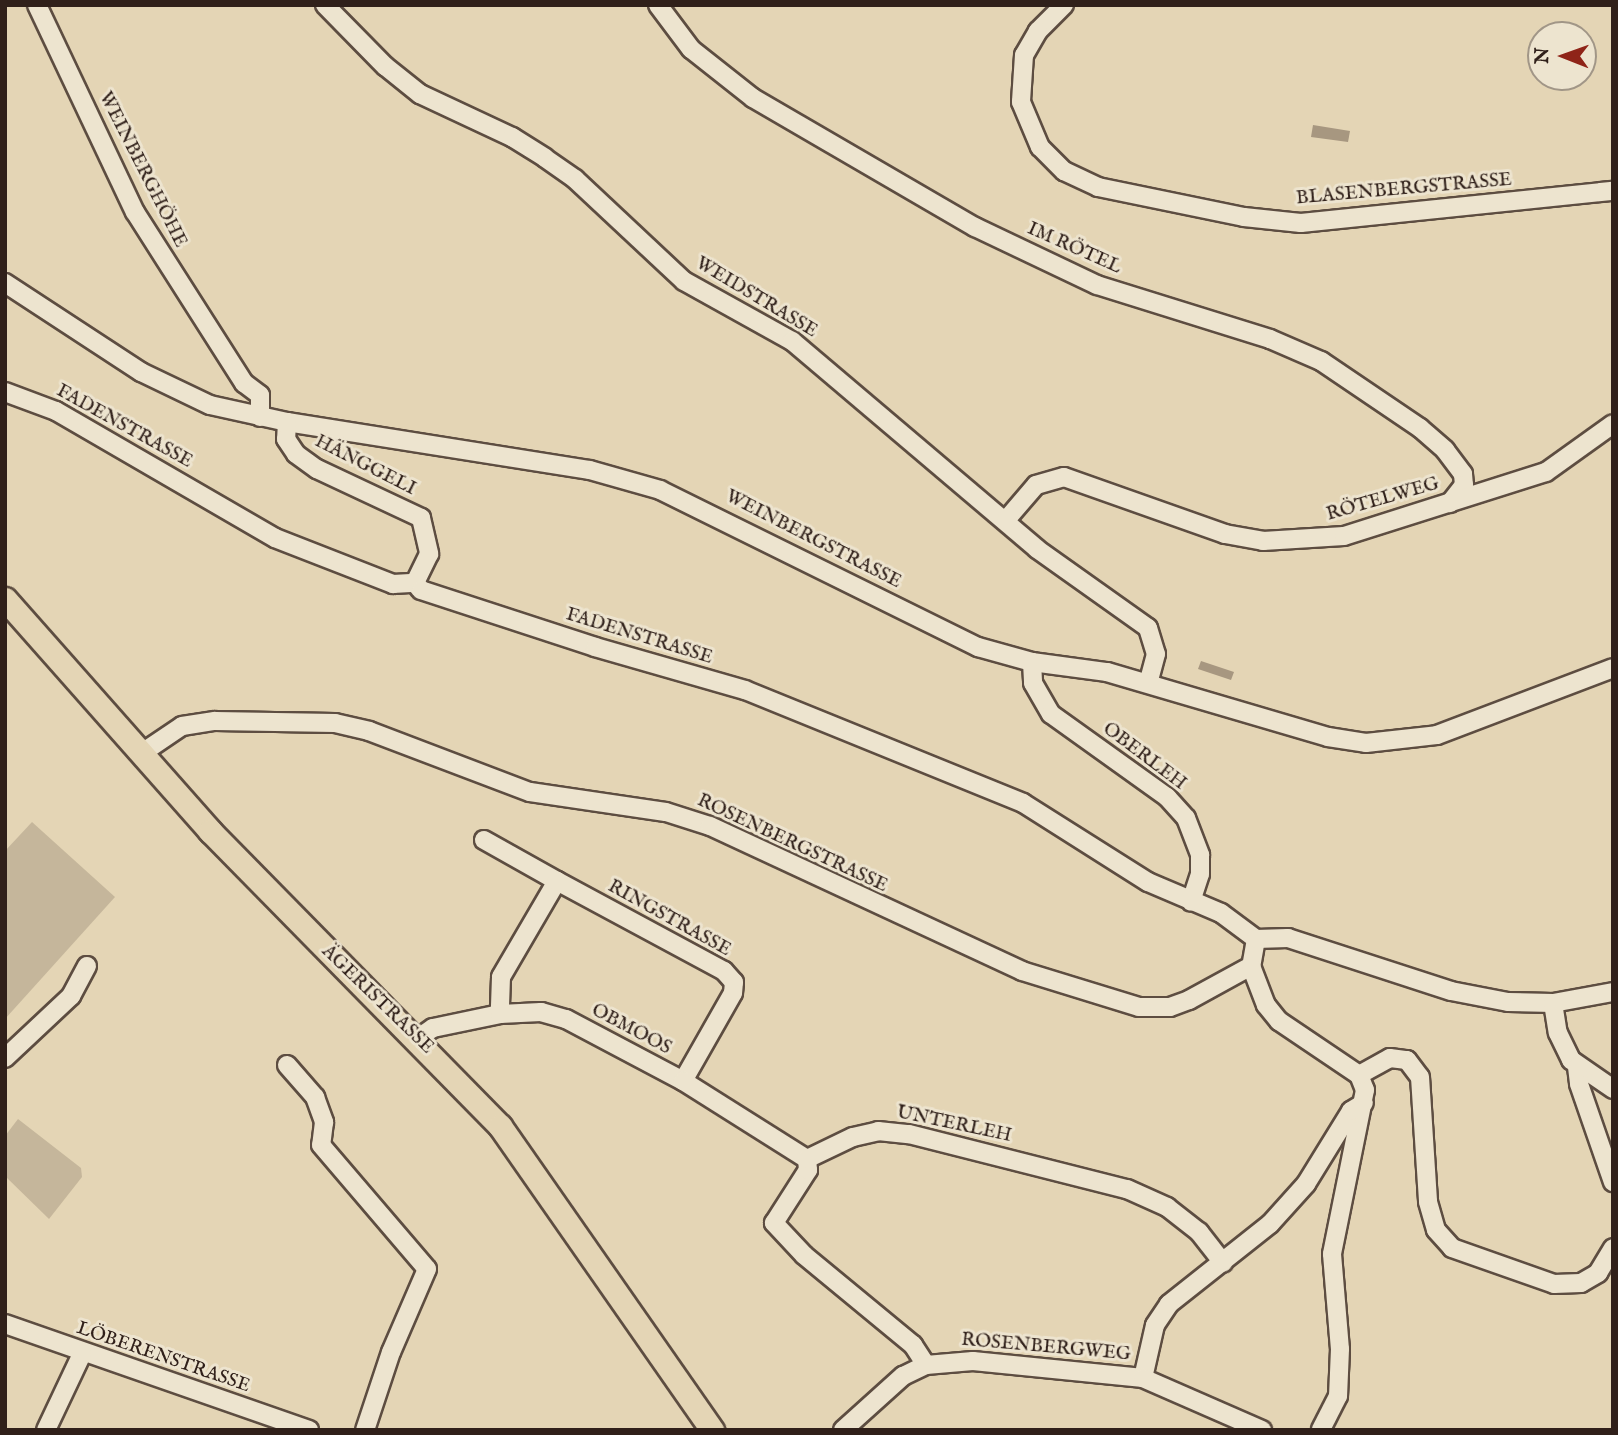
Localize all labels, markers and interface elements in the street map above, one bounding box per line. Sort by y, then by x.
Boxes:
north arrow [1527,21,1597,91]
text: N [1531,47,1555,64]
street label: WEINBERGHÖHE [93,88,191,252]
street label: BLASENBERGSTRASSE [1295,169,1513,211]
street label: IM RÖTEL [1023,218,1125,280]
street label: WEIDSTRASSE [691,253,821,343]
street label: FADENSTRASSE [52,380,196,474]
street label: HÄNGGELI [311,431,419,501]
street label: RÖTELWEG [1324,473,1442,527]
street label: WEINBERGSTRASSE [721,486,905,594]
street label: FADENSTRASSE [563,604,715,670]
street label: OBERLEH [1098,718,1190,796]
street label: ROSENBERGSTRASSE [693,790,891,898]
street label: RINGSTRASSE [603,876,735,962]
street label: ÄGERISTRASSE [316,941,438,1059]
street label: OBMOOS [587,1000,675,1060]
street label: UNTERLEH [894,1102,1014,1148]
street label: LÖBERENSTRASSE [73,1318,253,1398]
street label: ROSENBERGWEG [960,1329,1132,1367]

